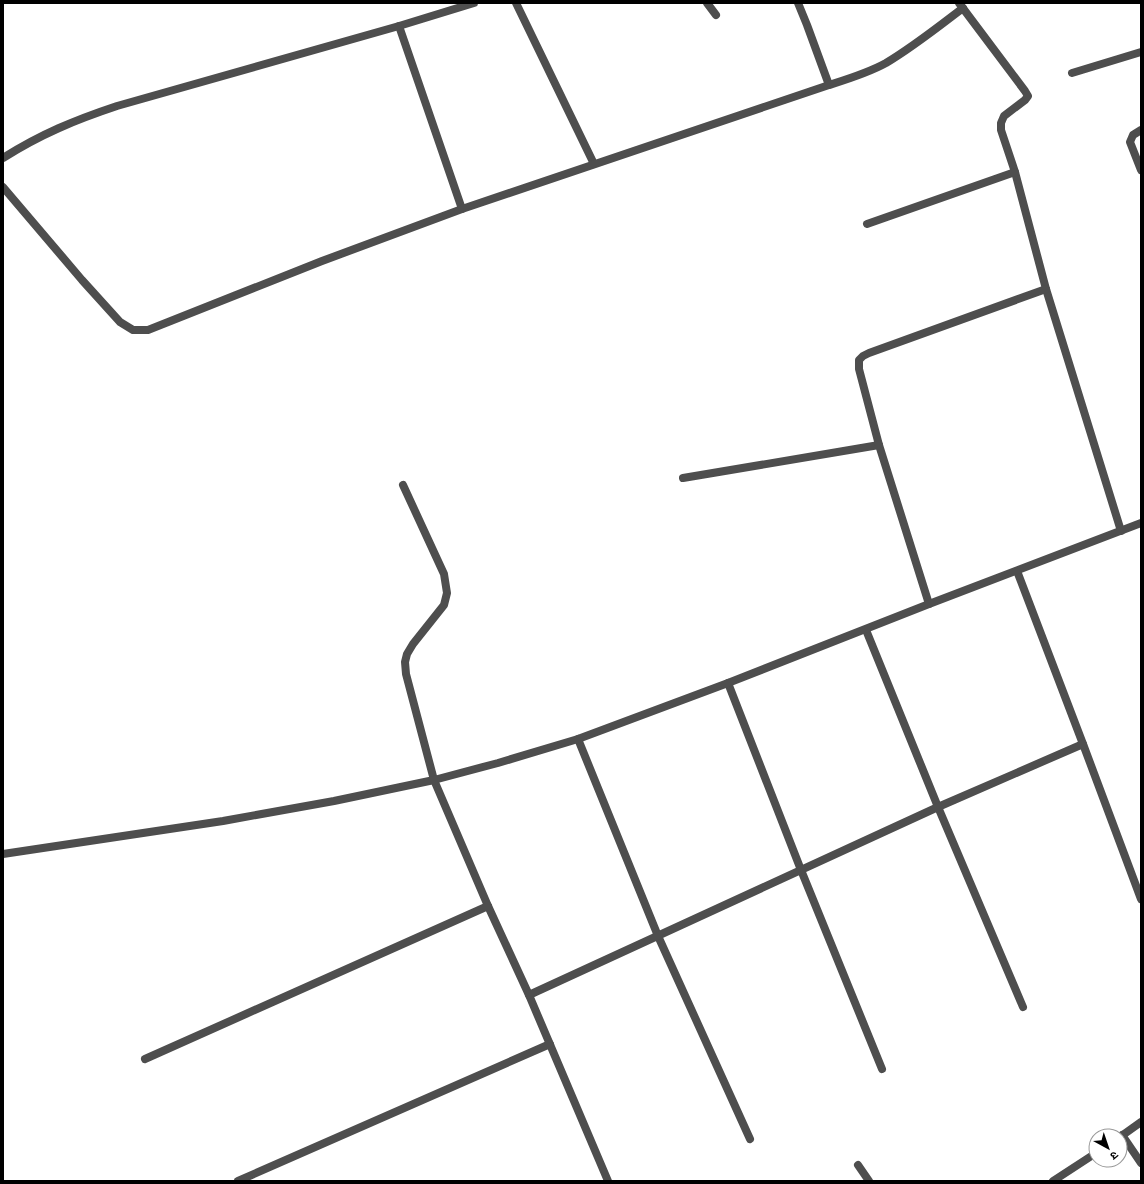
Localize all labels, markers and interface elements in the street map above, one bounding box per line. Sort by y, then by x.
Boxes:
north arrow [1088,1128,1128,1168]
text: उ [1107,1148,1121,1163]

